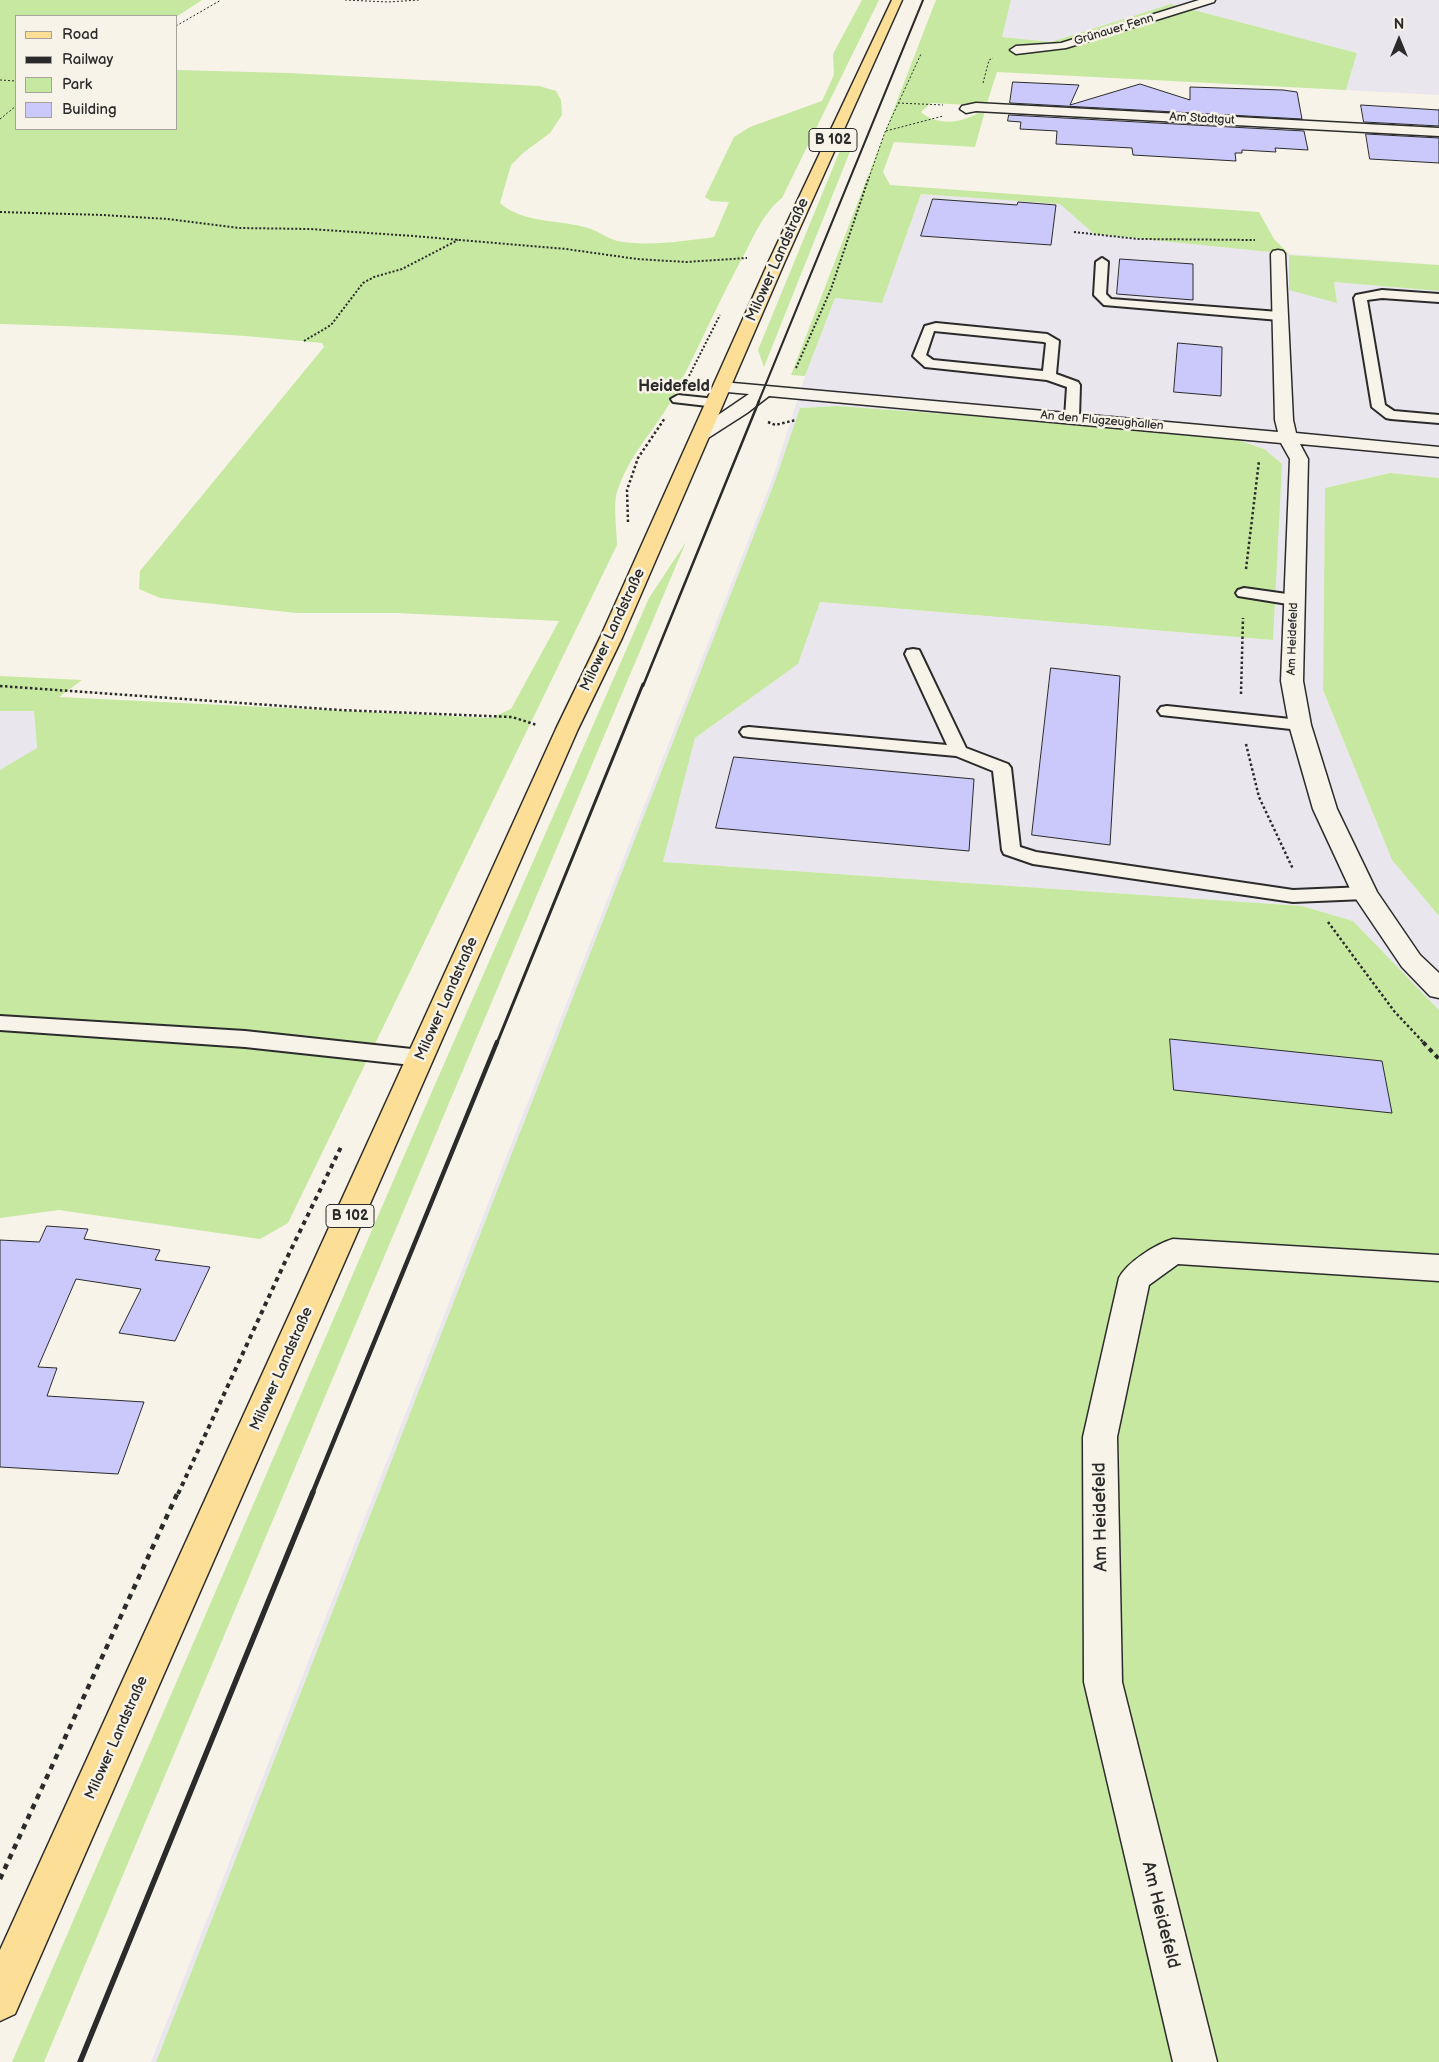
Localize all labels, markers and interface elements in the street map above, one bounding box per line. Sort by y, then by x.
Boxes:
street label: Grünauer Fenn [1072,11,1156,49]
legend [15,15,178,130]
north arrow [1374,15,1424,65]
text: N [1394,16,1404,33]
text: Road [62,25,98,44]
text: Railway [62,50,113,69]
text: Park [62,75,92,94]
text: Building [62,100,117,119]
street label: Am Stadtgut [1169,110,1235,128]
road number: B 102 [809,128,857,152]
street label: Milower Landstraße [743,196,813,324]
district label: Heidefeld [638,377,710,397]
street label: An den Flugzeughallen [1040,408,1164,434]
street label: Milower Landstraße [577,566,649,694]
street label: Am Heidefeld [1285,602,1301,676]
street label: Milower Landstraße [412,935,482,1063]
road number: B 102 [326,1204,374,1228]
street label: Milower Landstraße [247,1305,317,1433]
street label: Am Heidefeld [1089,1462,1113,1572]
street label: Milower Landstraße [82,1674,152,1802]
street label: Am Heidefeld [1136,1859,1184,1971]

